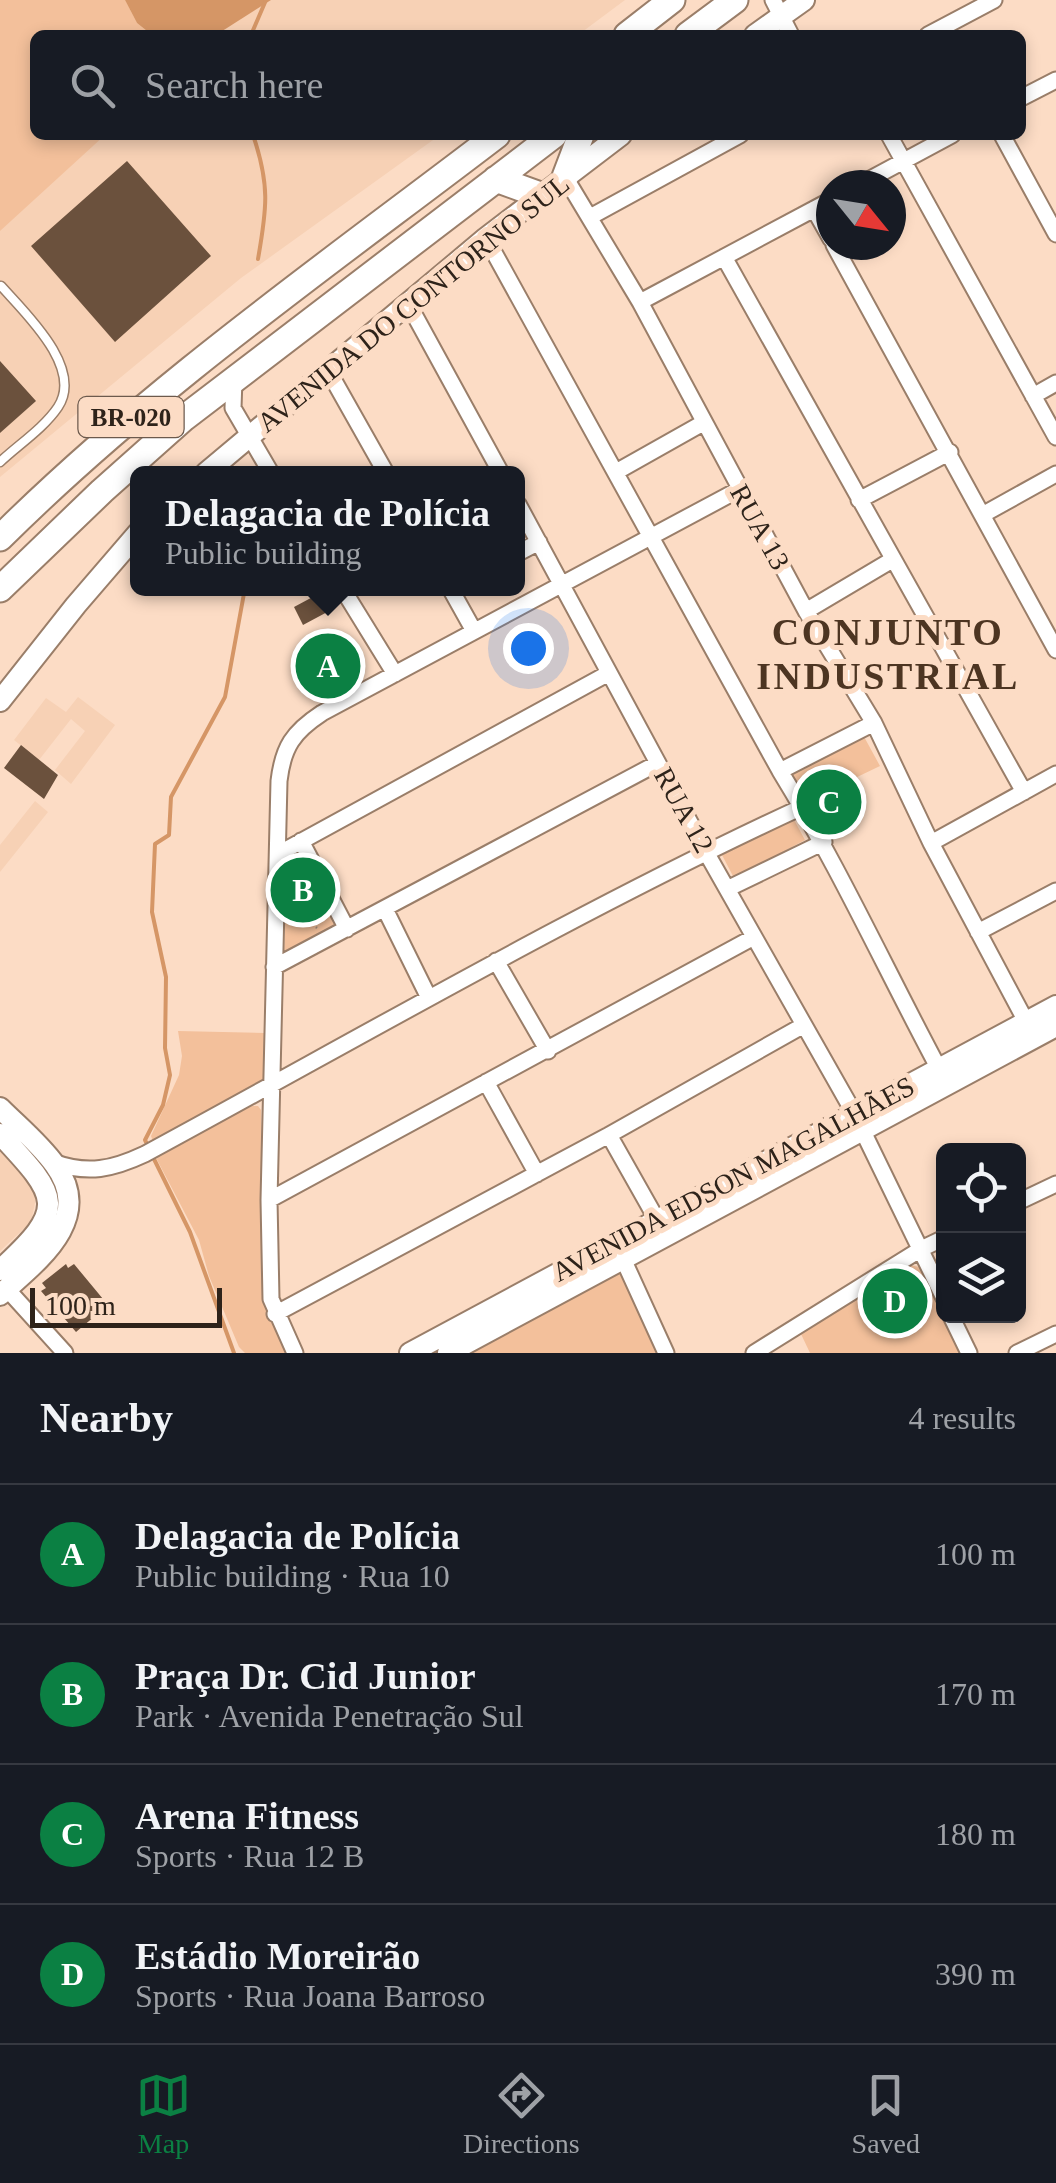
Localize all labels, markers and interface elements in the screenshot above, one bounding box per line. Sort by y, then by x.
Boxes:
search box [30,30,1026,140]
icon: search [65,58,120,113]
text: Search here [145,64,323,106]
street label: AVENIDA DO CONTORNO SUL [251,168,575,438]
north arrow [816,170,906,260]
road number: BR-020 [78,397,184,437]
popup [130,466,525,596]
street label: RUA 13 [724,479,796,575]
text: Delagacia de Polícia [165,492,490,534]
text: Public building [165,535,361,571]
district label: CONJUNTO INDUSTRIAL [756,611,1020,697]
your location [503,623,554,674]
pin: A [296,628,360,704]
street label: RUA 12 [648,762,720,858]
pin: C [796,764,862,840]
pin: B [270,852,336,928]
street label: AVENIDA EDSON MAGALHÃES [547,1070,919,1288]
map controls [936,1143,1026,1323]
button: locate [936,1143,1026,1233]
button: layers [936,1233,1026,1323]
pin: D [862,1264,928,1338]
scale bar [30,1283,222,1328]
text: 100 m [45,1290,116,1321]
text: Nearby [40,1395,173,1441]
text: 4 results [908,1400,1016,1436]
text: Delagacia de Polícia [135,1515,460,1557]
text: A [61,1536,84,1572]
text: 100 m [935,1536,1016,1572]
text: Public building · Rua 10 [135,1558,450,1594]
text: Praça Dr. Cid Junior [135,1655,476,1697]
text: B [62,1676,83,1712]
text: 170 m [935,1676,1016,1712]
text: Park · Avenida Penetração Sul [135,1698,524,1734]
text: Arena Fitness [135,1795,359,1837]
text: C [61,1816,84,1852]
text: 180 m [935,1816,1016,1852]
text: Sports · Rua 12 B [135,1838,364,1874]
text: Estádio Moreirão [135,1935,420,1977]
text: D [61,1956,84,1992]
text: 390 m [935,1956,1016,1992]
text: Sports · Rua Joana Barroso [135,1978,485,2014]
tab: Map [136,2068,191,2160]
tab: Directions [463,2068,580,2160]
tab: Saved [852,2068,920,2160]

